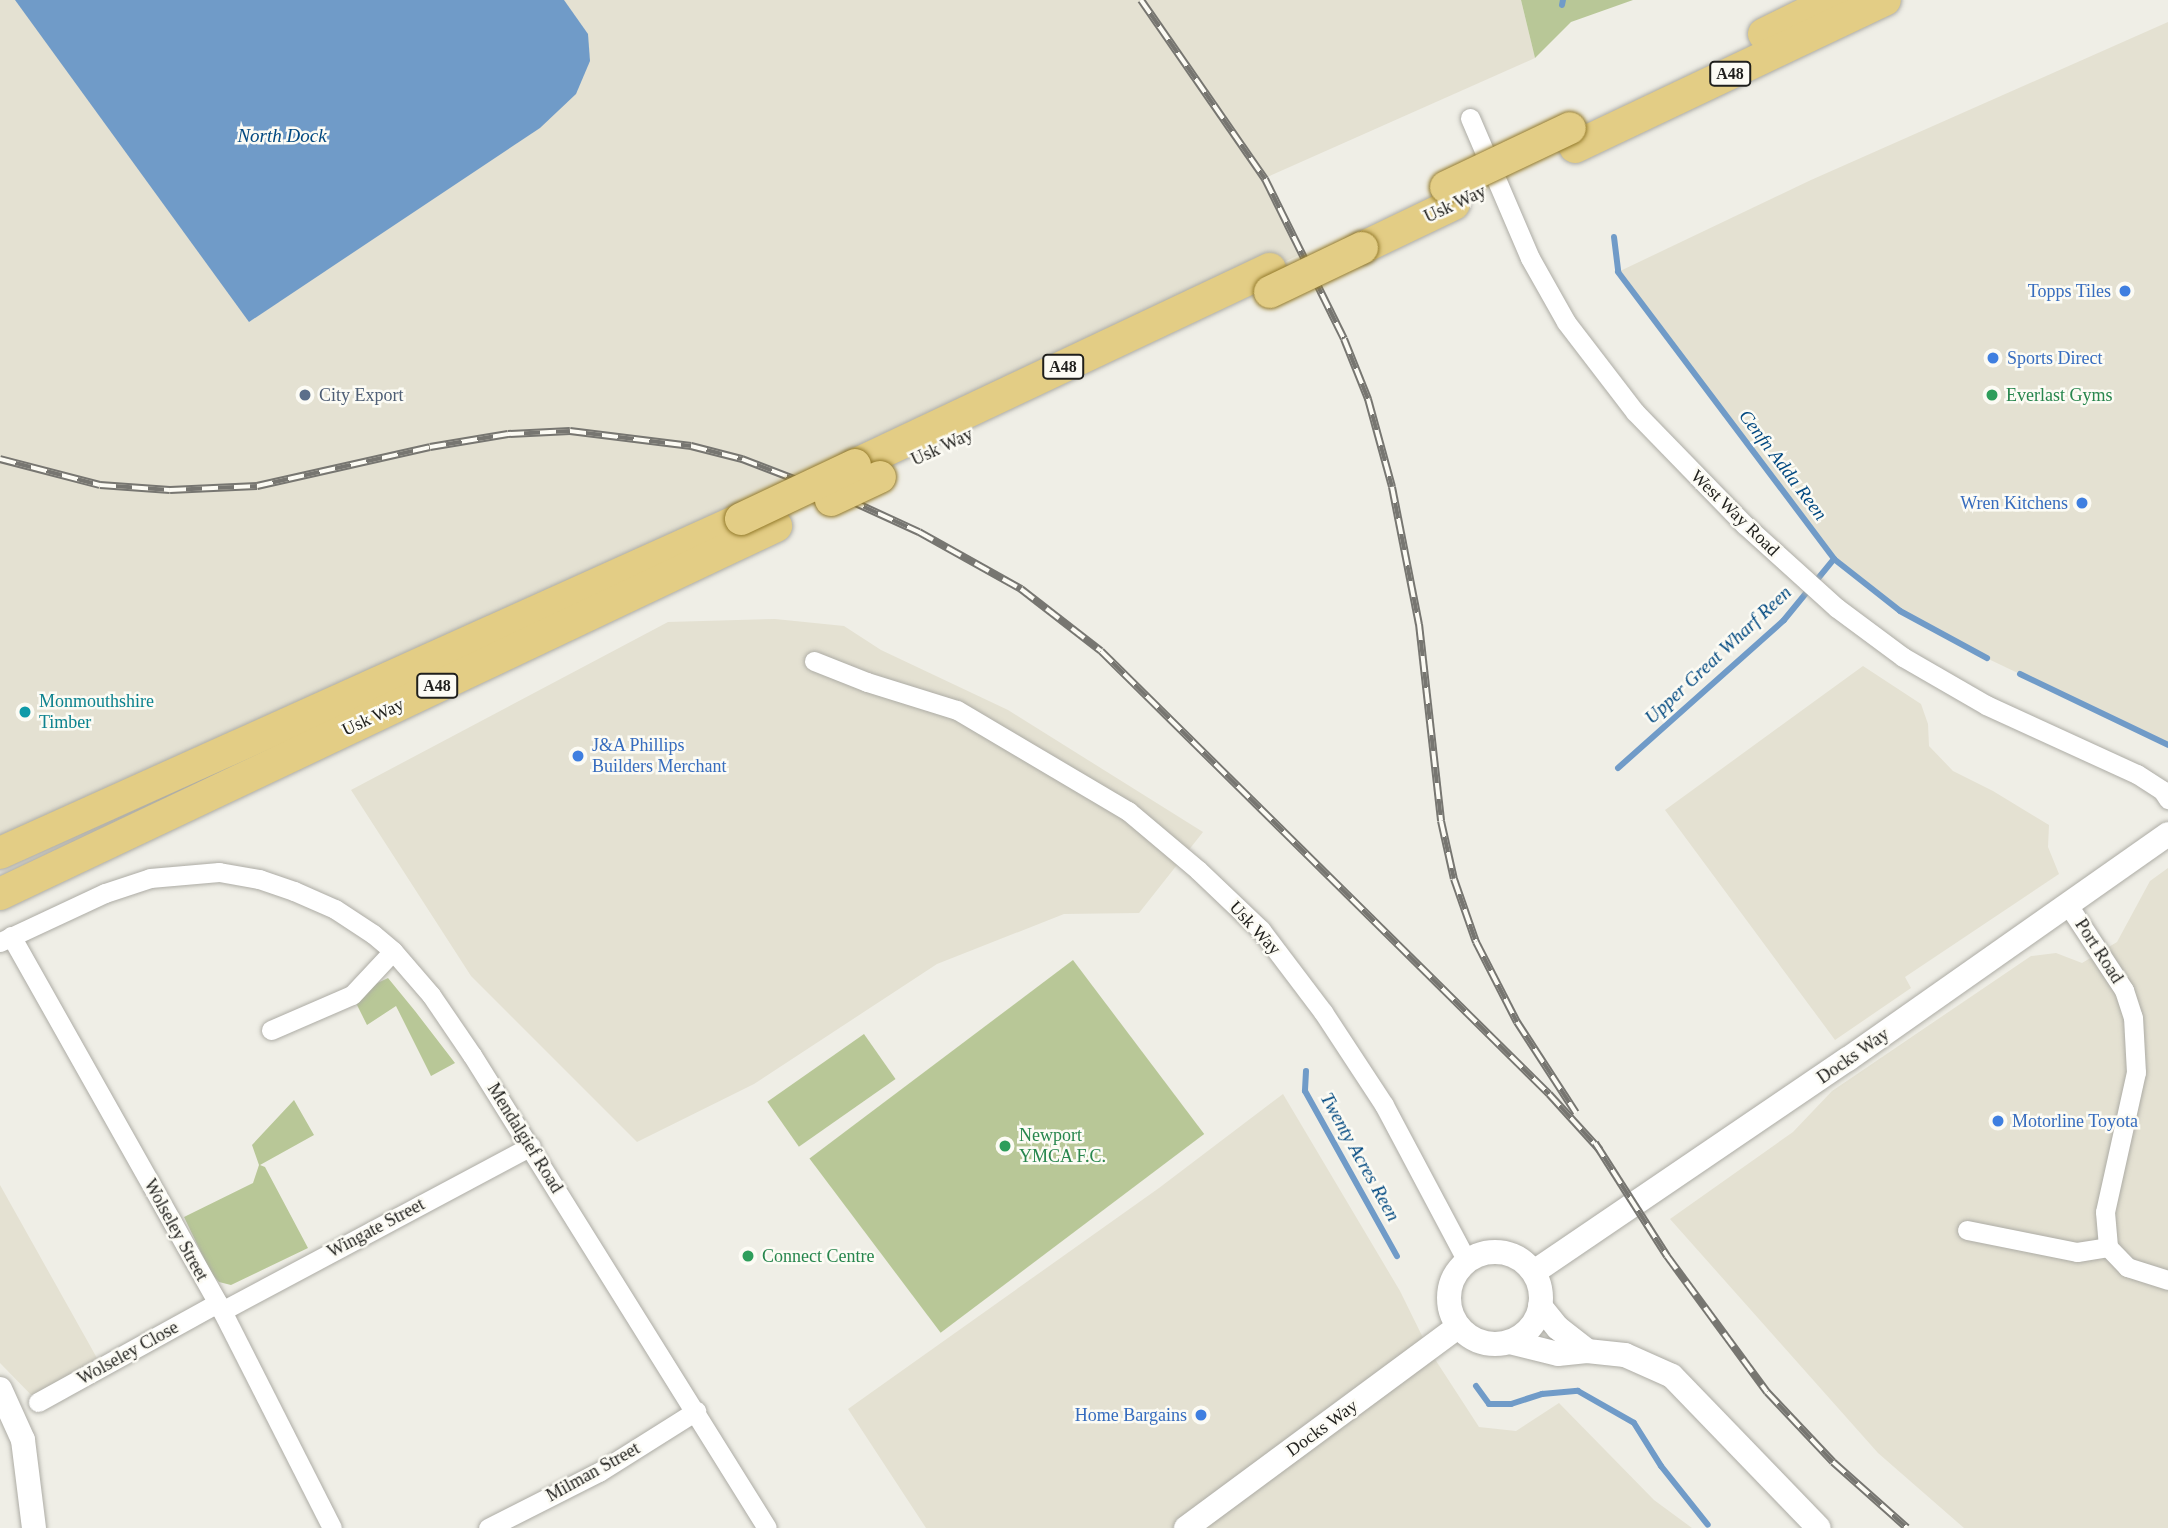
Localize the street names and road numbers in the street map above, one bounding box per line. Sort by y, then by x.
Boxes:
road number: A48 [1709,61,1751,86]
street label: Usk Way [1421,180,1489,228]
road number: A48 [1042,354,1084,380]
street label: Usk Way [908,423,976,471]
street label: West Way Road [1686,465,1784,561]
road number: A48 [416,674,458,698]
street label: Usk Way [339,693,407,741]
street label: Usk Way [1225,896,1285,960]
street label: Port Road [2070,915,2128,987]
street label: Docks Way [1813,1023,1893,1089]
street label: Mendalgief Road [483,1079,567,1197]
street label: Wolseley Street [139,1175,213,1285]
street label: Wingate Street [324,1193,428,1263]
street label: Wolseley Close [74,1316,182,1390]
street label: Docks Way [1282,1395,1362,1461]
street label: Milman Street [543,1437,643,1507]

